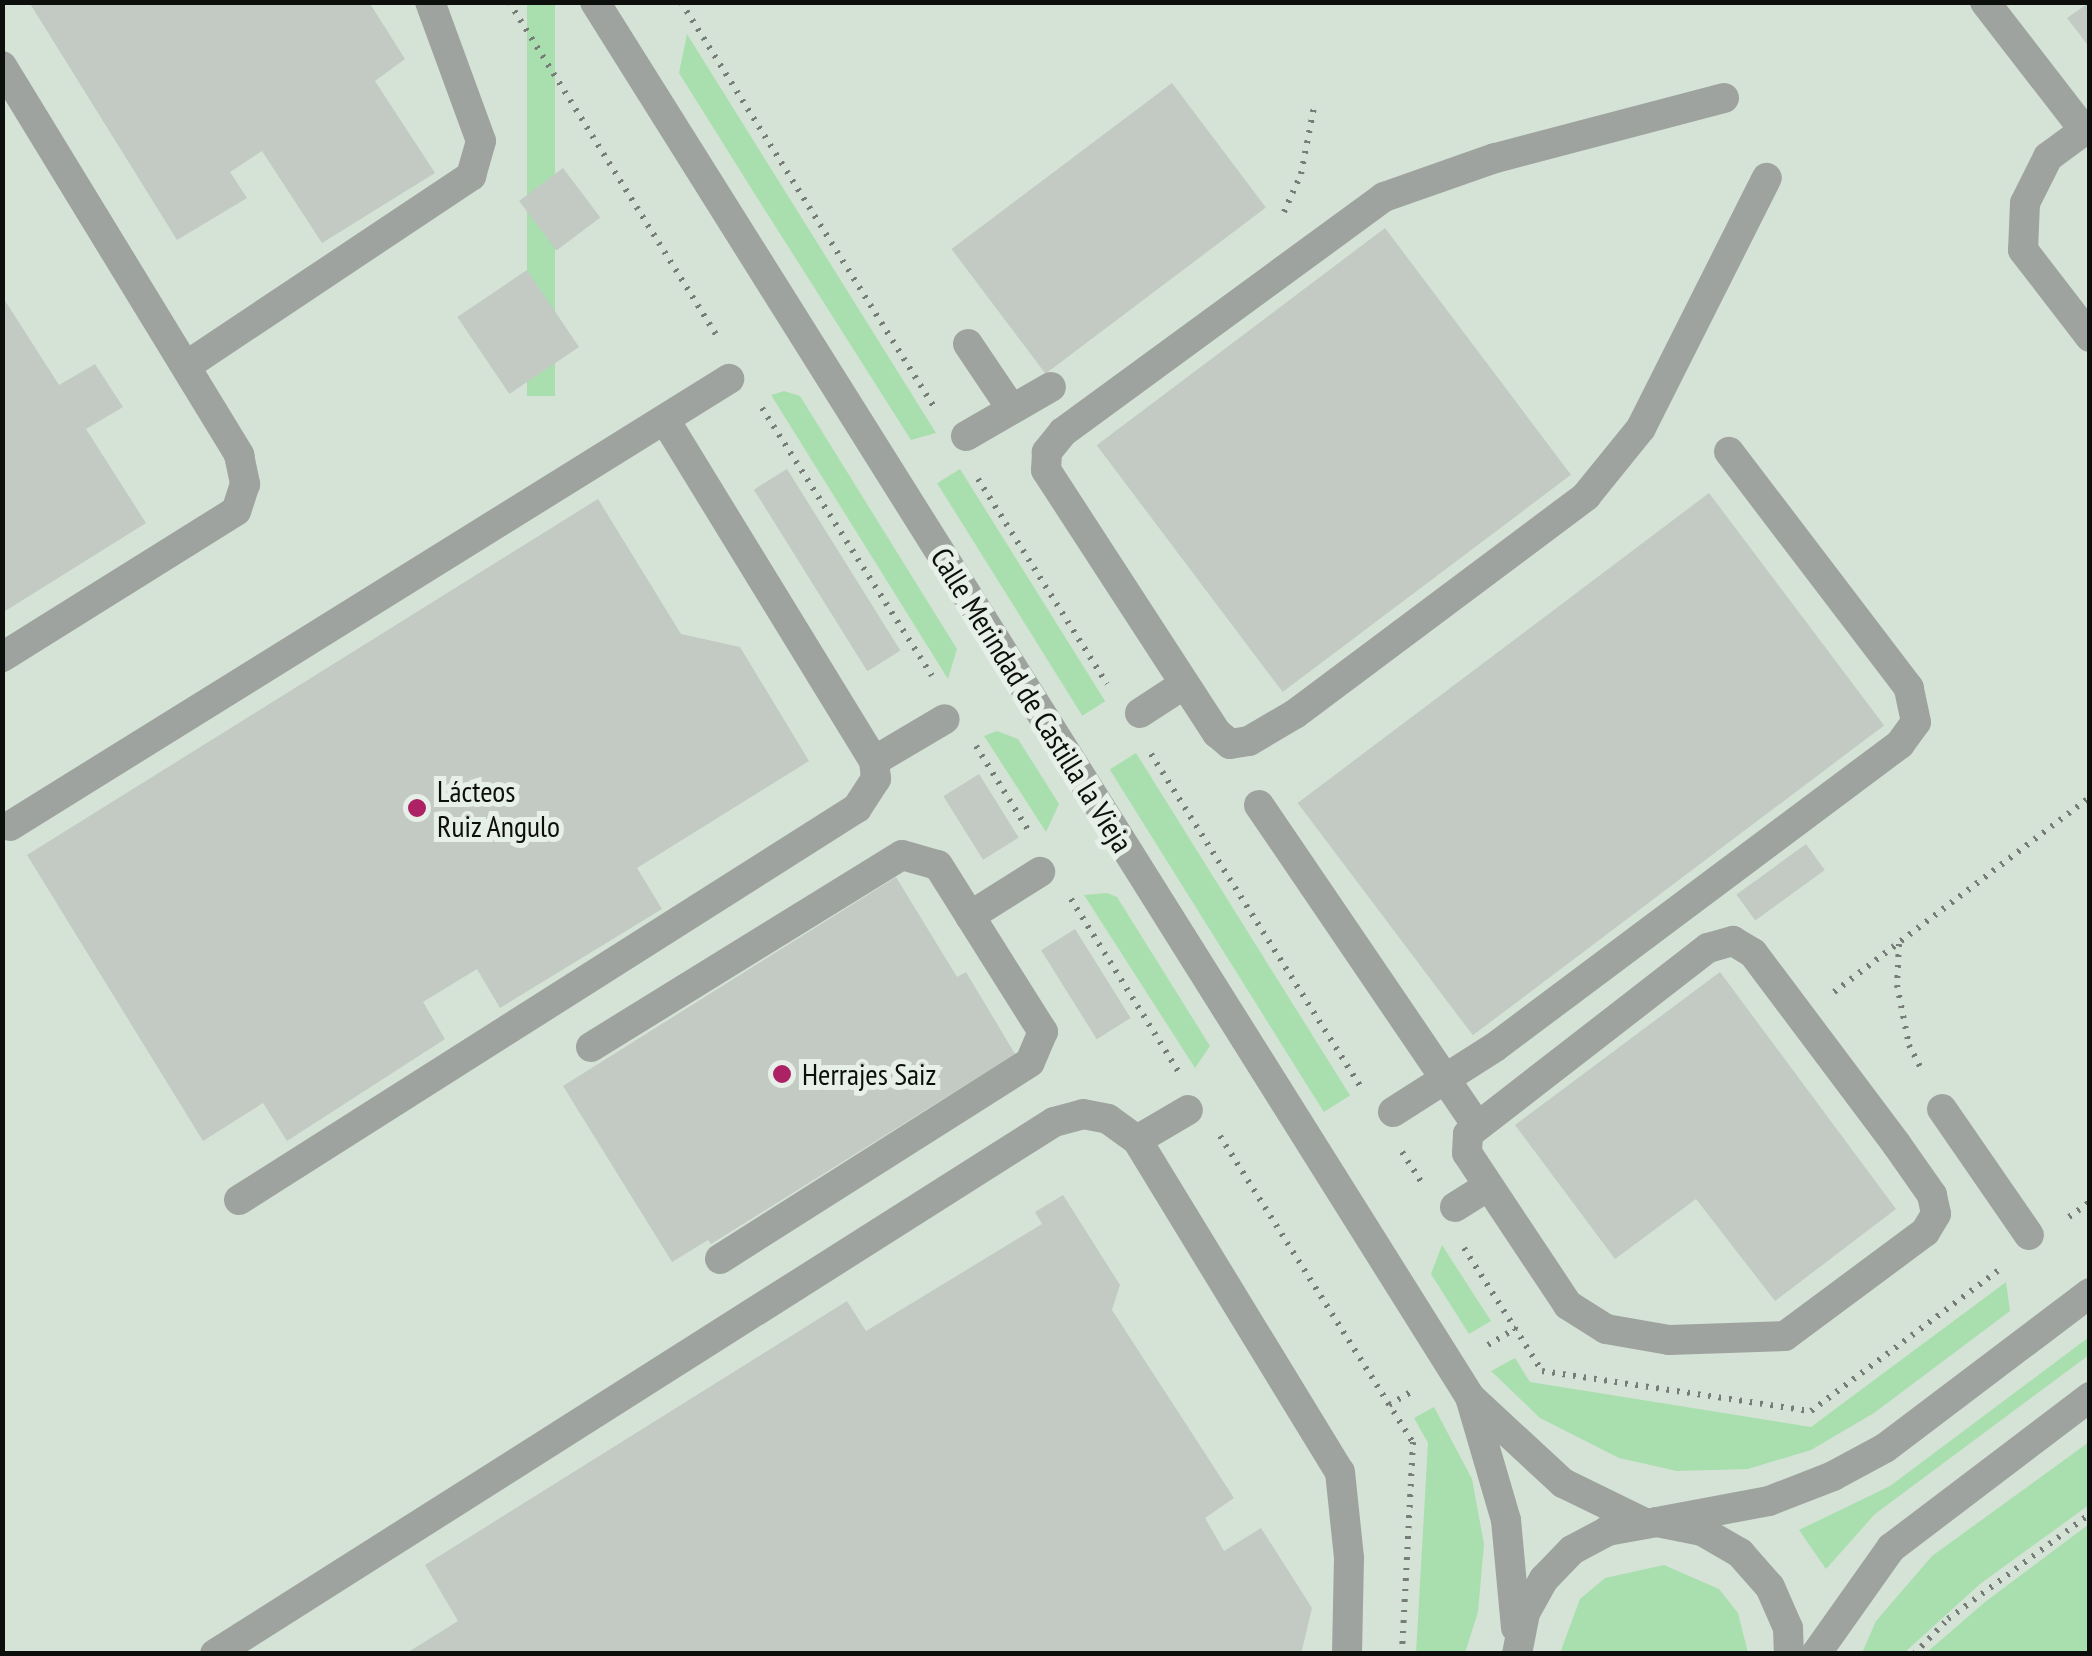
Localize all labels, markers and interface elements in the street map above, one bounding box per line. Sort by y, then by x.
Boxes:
street label: Calle Merindad de Castilla la Vieja [923,541,1141,859]
place label: Lácteos Ruiz Angulo [437,773,561,844]
marker: Lácteos Ruiz Angulo [406,797,428,819]
place label: Herrajes Saiz [802,1056,936,1092]
marker: Herrajes Saiz [771,1063,793,1085]

